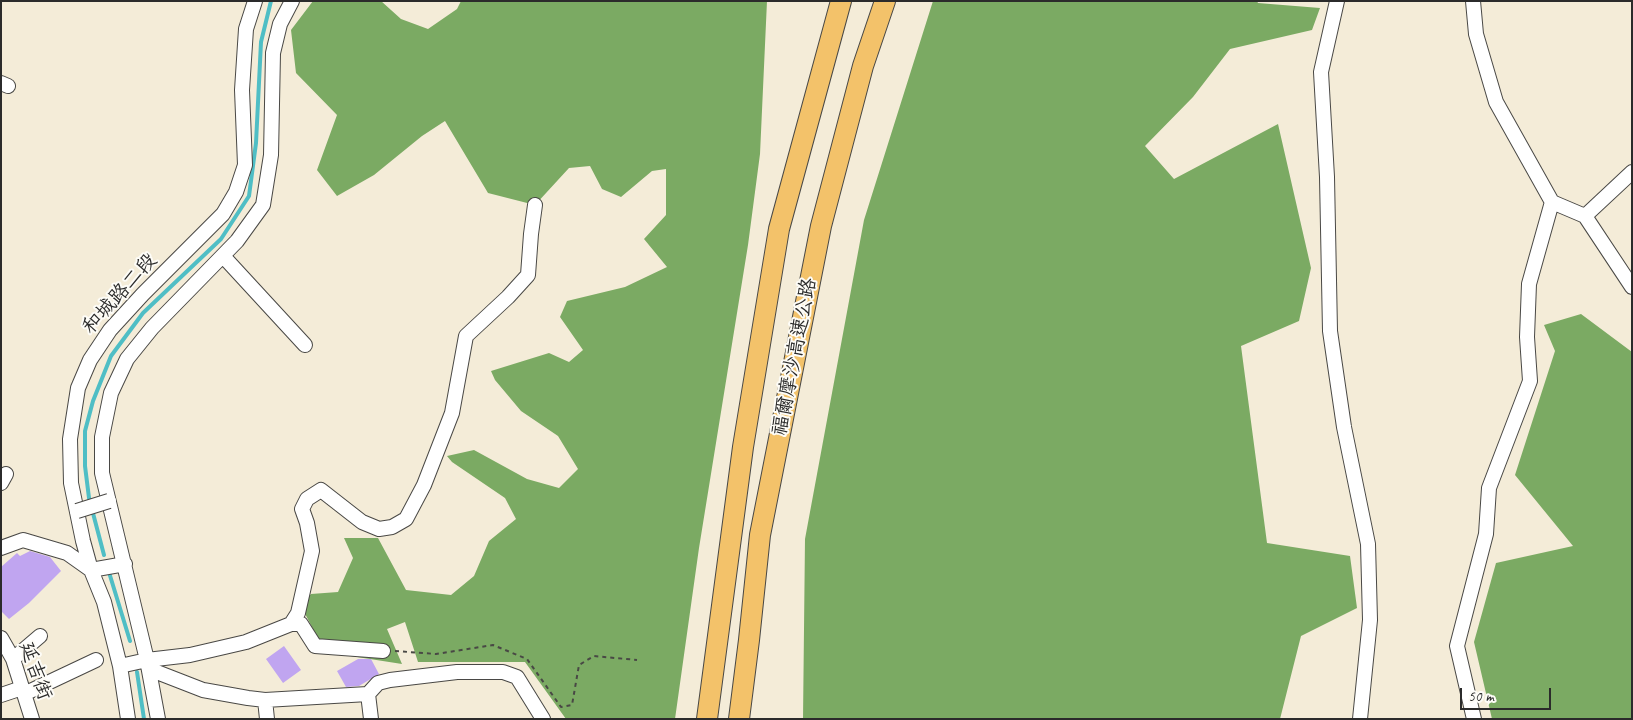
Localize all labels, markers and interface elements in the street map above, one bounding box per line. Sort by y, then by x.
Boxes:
street label: 和城路二段 [78,249,162,339]
street label: 福爾摩沙高速公路 [768,276,822,438]
street label: 延吉街 [13,639,57,703]
scale bar [1463,678,1554,710]
text: 50 m [1468,687,1494,706]

